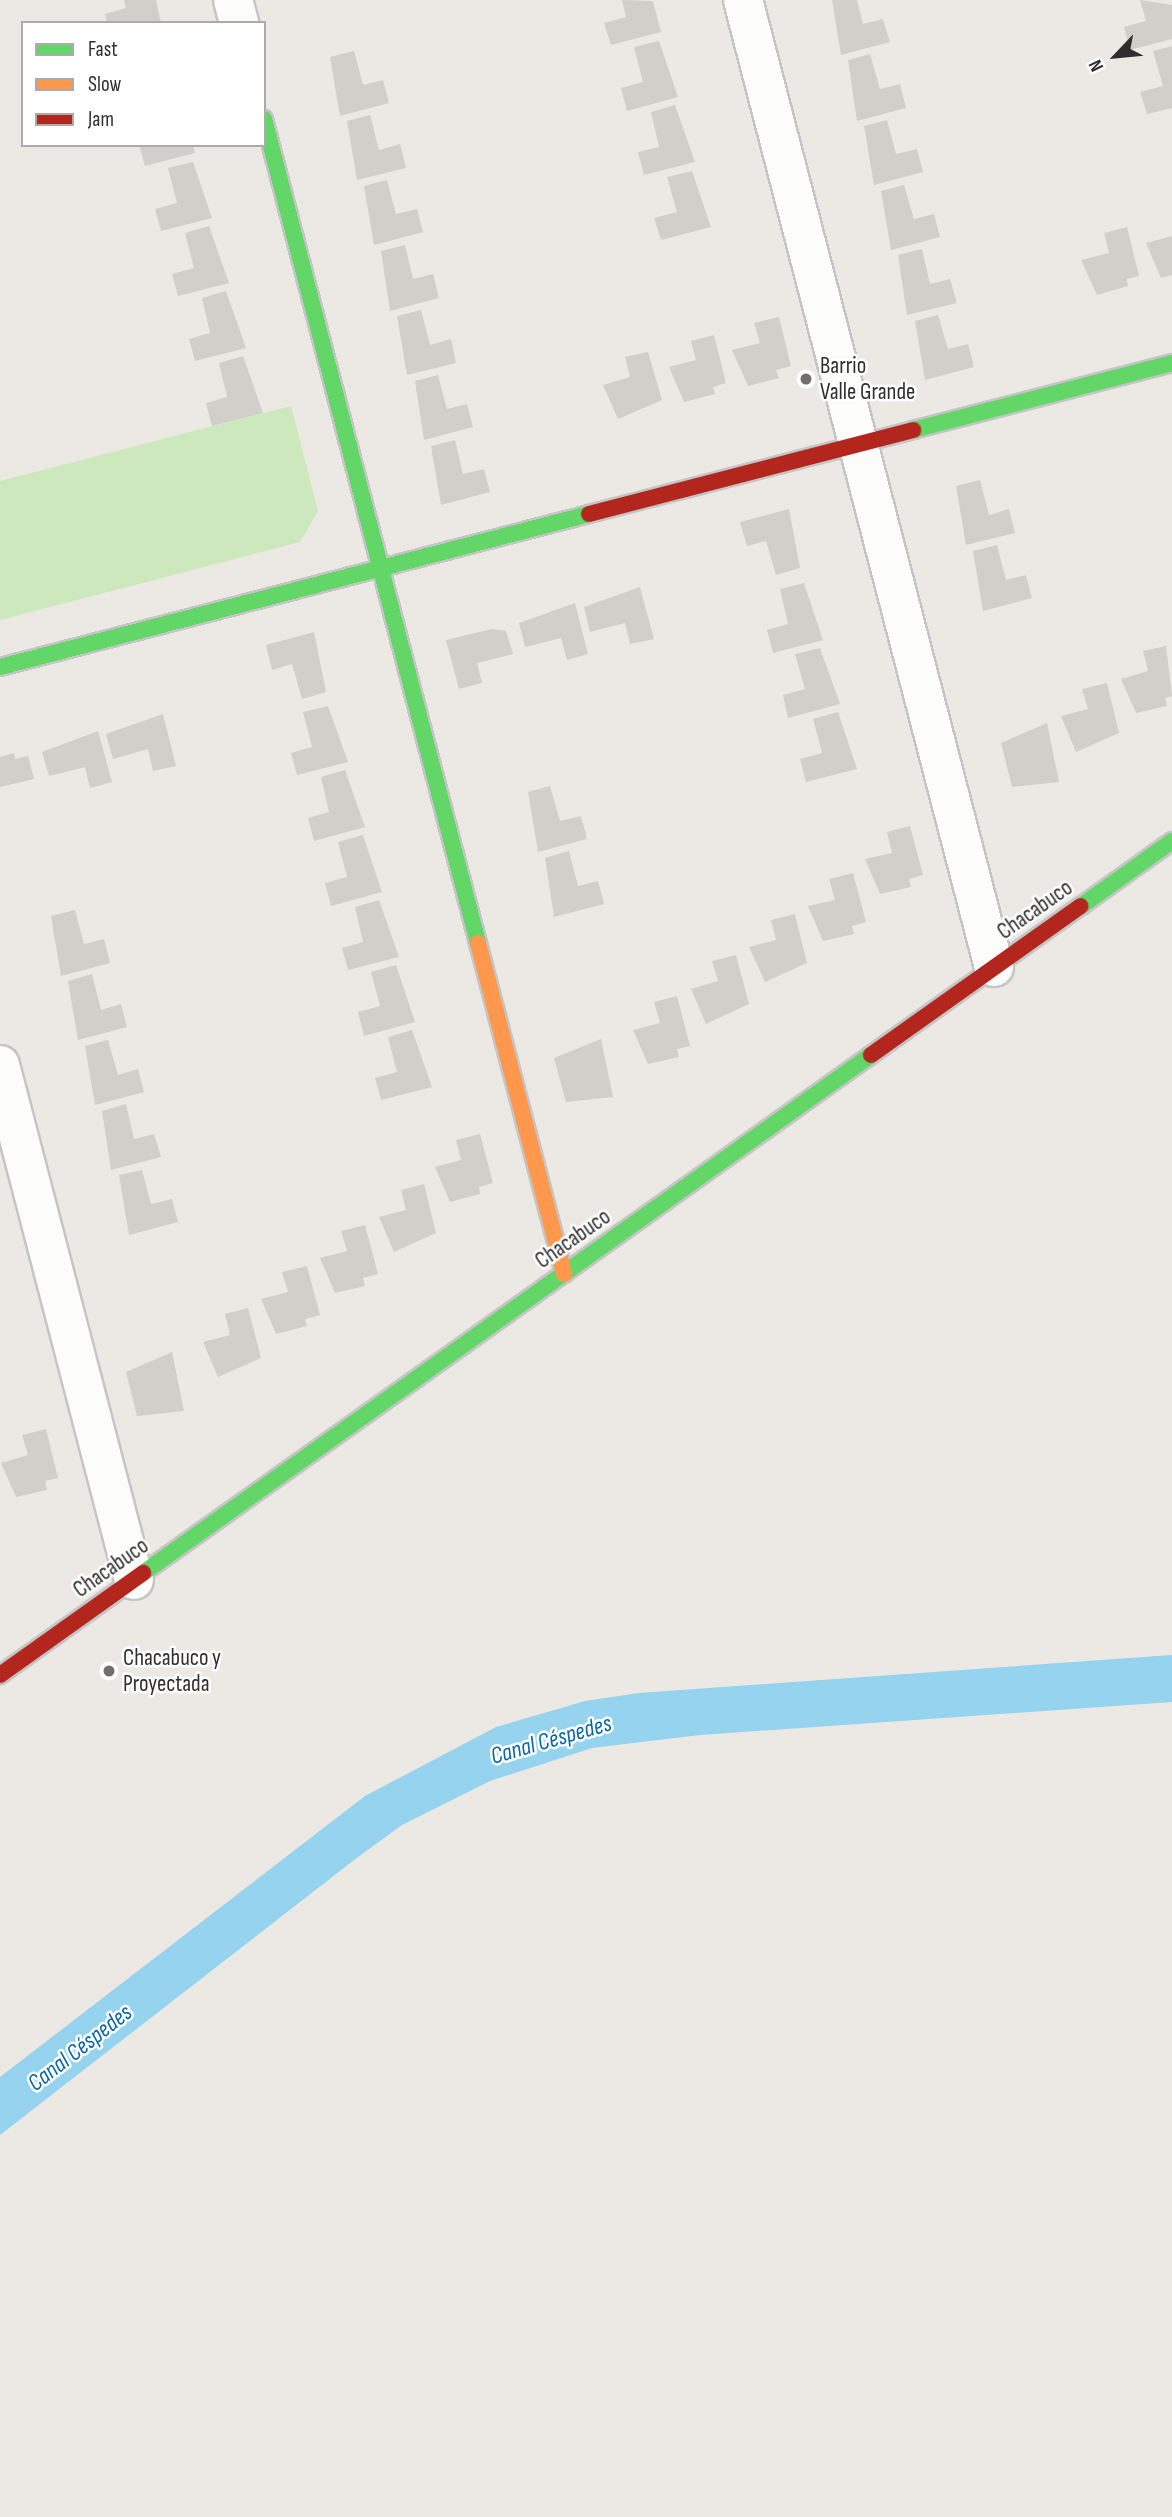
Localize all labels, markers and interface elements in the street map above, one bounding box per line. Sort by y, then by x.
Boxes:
legend [21,21,266,147]
north arrow [1081,21,1151,91]
text: Fast [88,37,118,62]
text: N [1084,56,1109,75]
text: Slow [88,72,121,97]
text: Jam [88,107,114,132]
place label: Barrio Valle Grande [820,352,915,406]
marker: Barrio Valle Grande [798,371,814,387]
street label: Chacabuco [992,874,1078,946]
street label: Chacabuco [530,1203,616,1275]
street label: Chacabuco [68,1532,154,1604]
place label: Chacabuco y Proyectada [123,1644,221,1698]
marker: Chacabuco y Proyectada [101,1663,117,1679]
water label: Canal Céspedes [487,1709,615,1771]
water label: Canal Céspedes [22,1998,138,2098]

